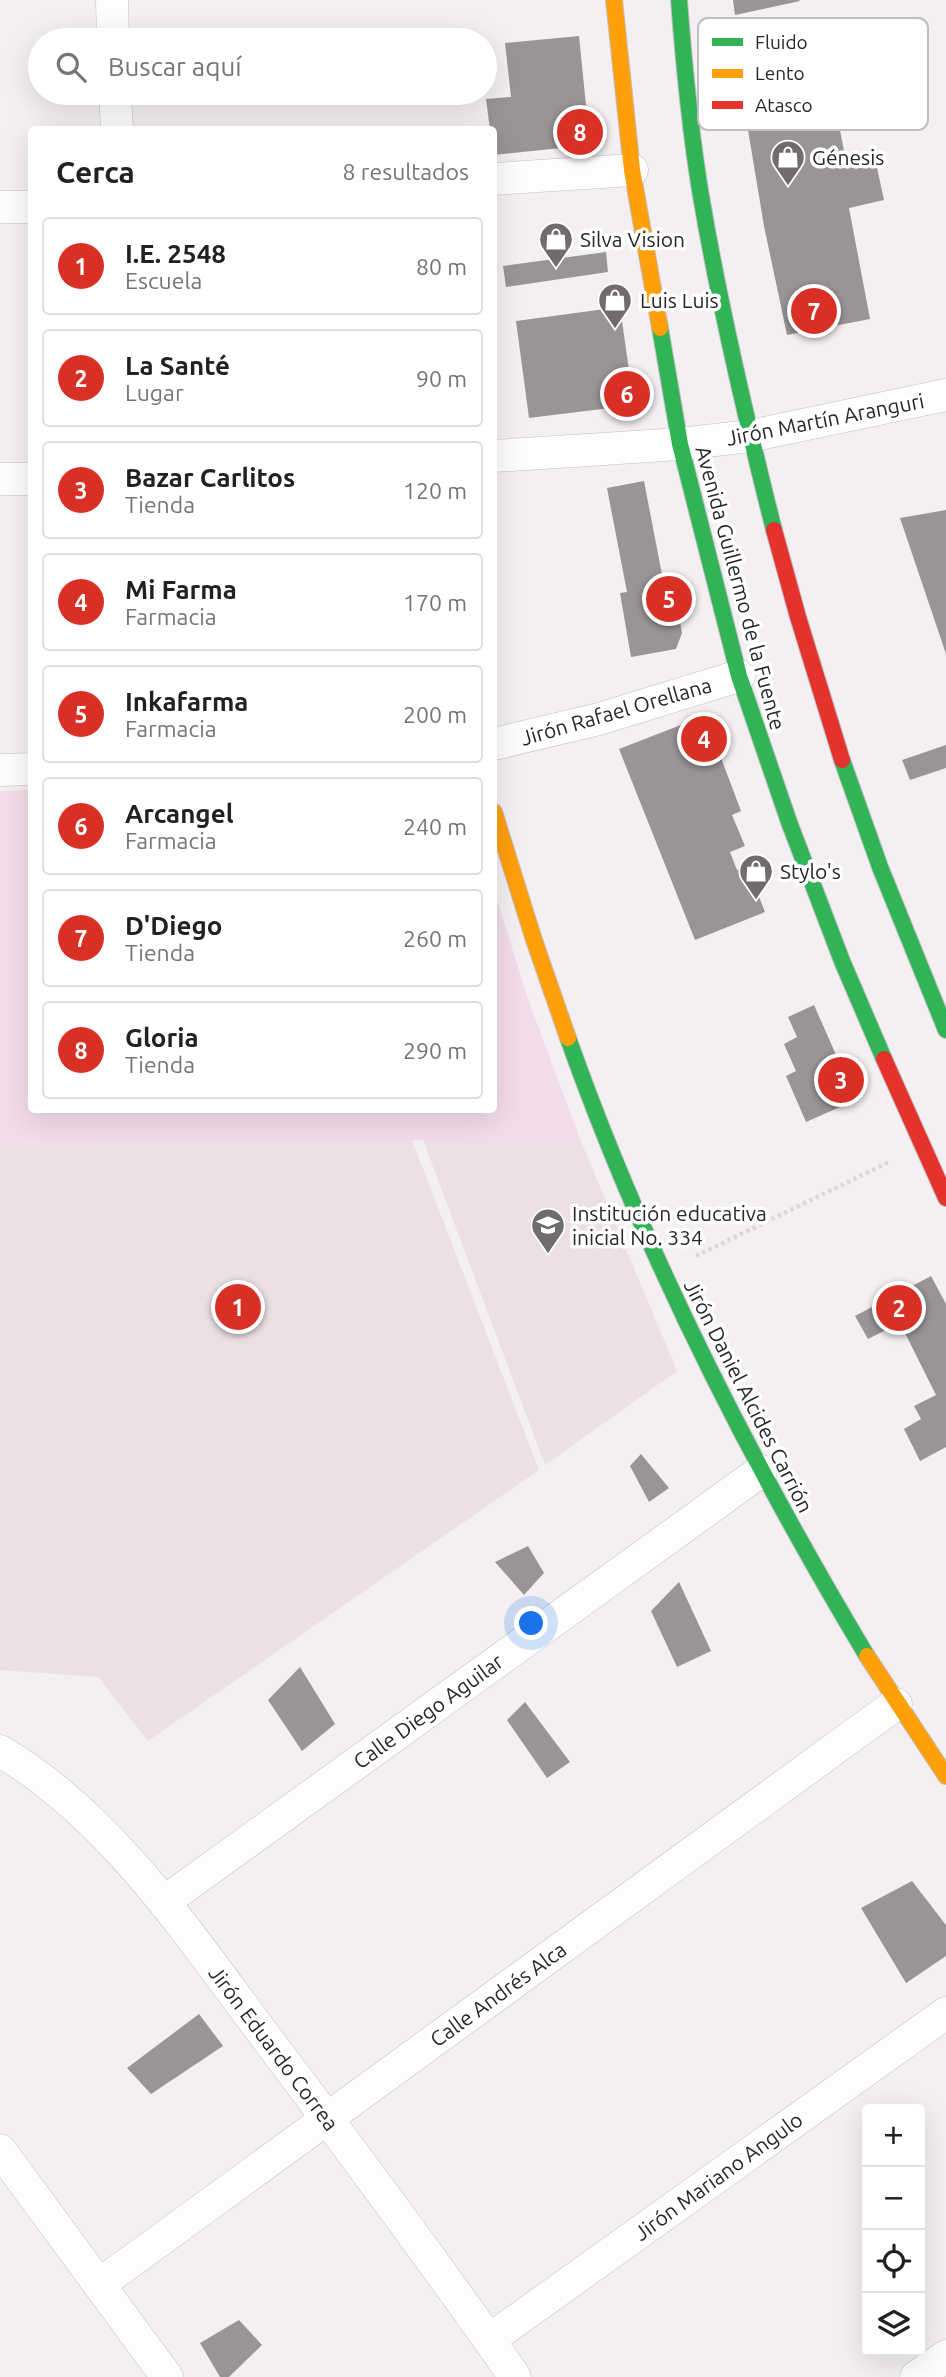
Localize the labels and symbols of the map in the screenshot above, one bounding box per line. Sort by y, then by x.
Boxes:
legend [698,18,928,130]
text: Fluido [755,31,808,53]
text: Lento [755,62,805,84]
text: Atasco [755,94,813,116]
pin: 8 [557,106,603,158]
shop icon: Génesis [769,138,807,187]
place label: Génesis [812,145,884,169]
shop icon: Silva Vision [537,220,575,269]
place label: Silva Vision [580,227,685,251]
shop icon: Luis Luis [596,281,634,330]
pin: 7 [791,285,837,337]
place label: Luis Luis [640,288,719,312]
pin: 6 [604,368,650,420]
street label: Jirón Martín Aranguri [724,388,926,450]
street label: Avenida Guillermo de la Fuente [692,443,790,733]
pin: 5 [646,573,692,625]
street label: Jirón Rafael Orellana [518,672,714,750]
pin: 4 [681,713,727,765]
shop icon: Stylo's [737,852,775,901]
place label: Stylo's [780,859,841,883]
pin: 3 [818,1054,864,1106]
place label: Institución educativa inicial No. 334 [572,1201,767,1249]
school or university icon: Institución educativa inicial No. 334 [529,1206,567,1255]
street label: Jirón Daniel Alcides Carrión [680,1276,818,1516]
pin: 1 [215,1281,261,1333]
pin: 2 [876,1282,922,1334]
your location [514,1606,548,1640]
street label: Calle Diego Aguilar [349,1649,507,1773]
street label: Calle Andrés Alca [425,1937,571,2051]
street label: Jirón Eduardo Correa [204,1961,344,2135]
street label: Jirón Mariano Angulo [629,2107,807,2245]

